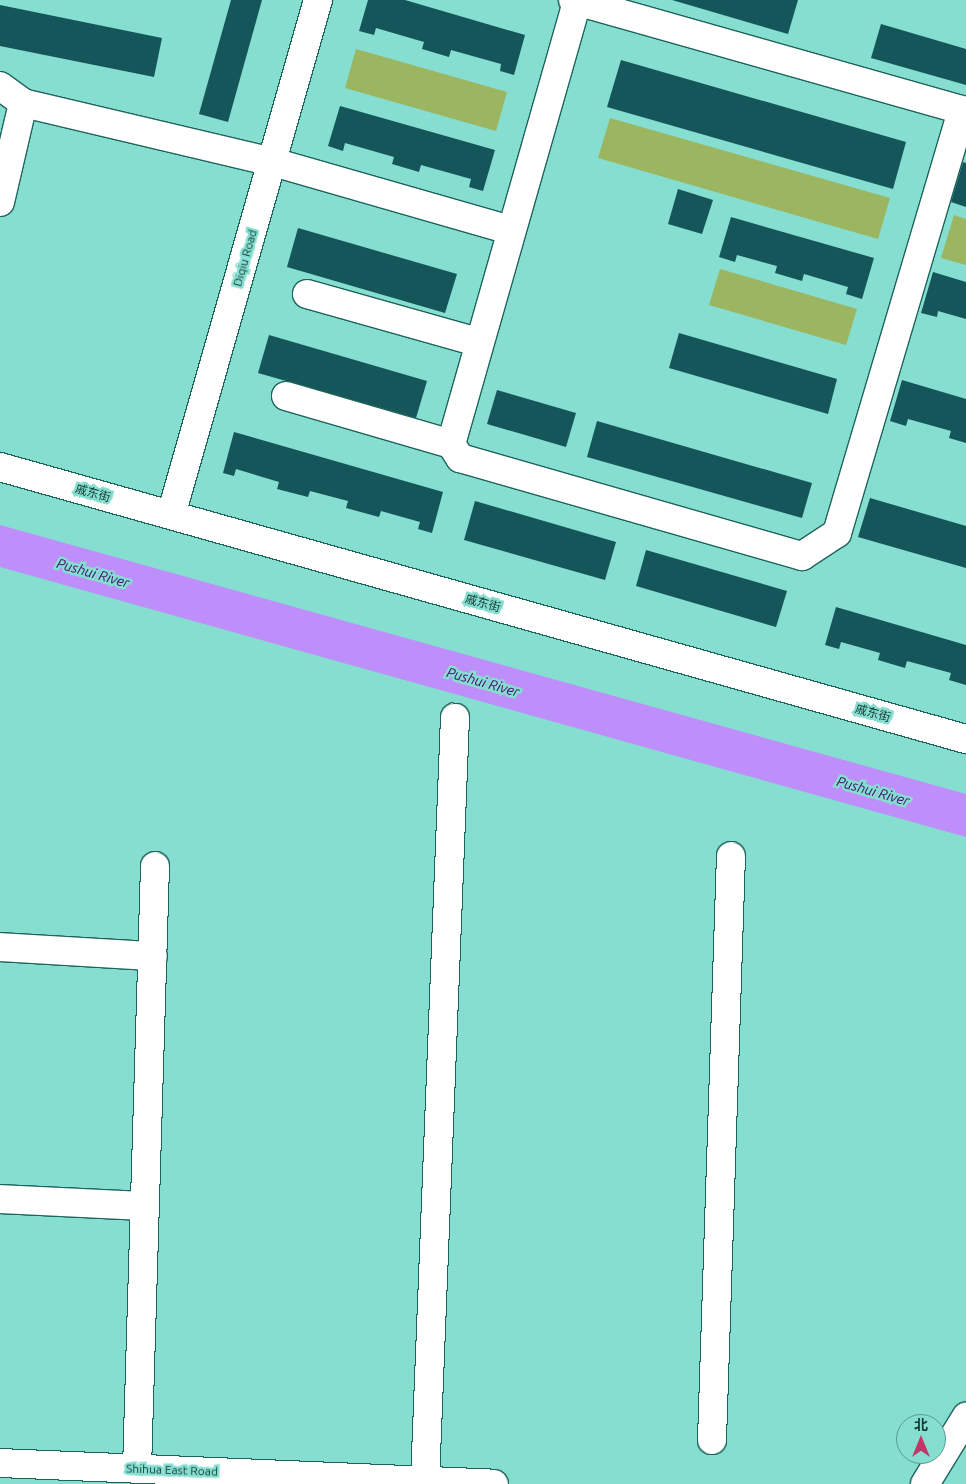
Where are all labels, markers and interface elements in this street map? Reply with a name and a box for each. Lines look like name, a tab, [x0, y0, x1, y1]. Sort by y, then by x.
street label: Diqiu Road	[230, 228, 260, 288]
street label: 戚东街	[74, 481, 112, 505]
water label: Pushui River	[55, 555, 131, 591]
street label: 戚东街	[464, 591, 502, 615]
water label: Pushui River	[445, 664, 521, 700]
street label: 戚东街	[854, 701, 892, 725]
water label: Pushui River	[835, 773, 911, 809]
north arrow	[896, 1414, 946, 1464]
text: 北	[914, 1417, 928, 1433]
street label: Shihua East Road	[126, 1461, 218, 1479]

